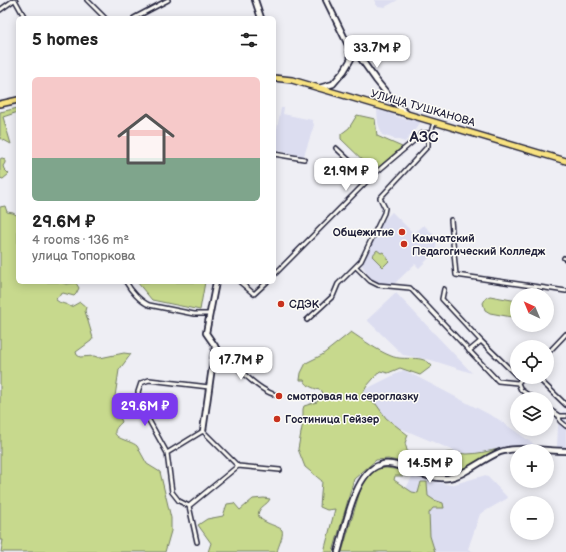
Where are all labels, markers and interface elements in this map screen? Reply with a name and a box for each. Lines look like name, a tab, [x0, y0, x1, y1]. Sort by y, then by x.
icon: filters	[238, 29, 260, 51]
text: 5 homes	[32, 30, 98, 50]
pin: 33.7M ₽	[340, 35, 414, 69]
text: 33.7M ₽	[353, 40, 401, 56]
street label: УЛИЦА ТУШКАНОВА	[369, 87, 477, 129]
icon: home	[110, 103, 182, 175]
district label: АЗС	[408, 128, 439, 147]
pin: 21.9M ₽	[309, 158, 383, 192]
text: 21.9M ₽	[323, 163, 369, 179]
text: 29.6M ₽	[32, 212, 95, 232]
place label: Общежитие	[333, 226, 394, 239]
marker: Общежитие	[397, 227, 407, 237]
text: 4 rooms · 136 m²	[32, 232, 129, 248]
place label: Камчатский Педагогический Колледж	[412, 232, 546, 258]
marker: Камчатский Педагогический Колледж	[399, 239, 409, 249]
text: улица Топоркова	[32, 248, 135, 264]
north arrow	[510, 288, 554, 332]
map controls	[510, 288, 554, 540]
place label: СДЭК	[289, 298, 320, 311]
marker: СДЭК	[276, 299, 286, 309]
button: locate	[510, 340, 554, 384]
pin: 17.7M ₽	[204, 347, 278, 381]
text: 17.7M ₽	[219, 352, 263, 368]
place label: смотровая на сероглазку	[287, 390, 419, 403]
marker: смотровая на сероглазку	[274, 391, 284, 401]
button: layers	[510, 392, 554, 436]
pin: 29.6M ₽	[108, 393, 182, 427]
text: 29.6M ₽	[121, 398, 169, 414]
place label: Гостиница Гейзер	[285, 413, 380, 426]
marker: Гостиница Гейзер	[272, 414, 282, 424]
button: +	[510, 444, 554, 488]
pin: 14.5M ₽	[393, 450, 467, 484]
text: 14.5M ₽	[407, 455, 453, 471]
button: −	[510, 496, 554, 540]

